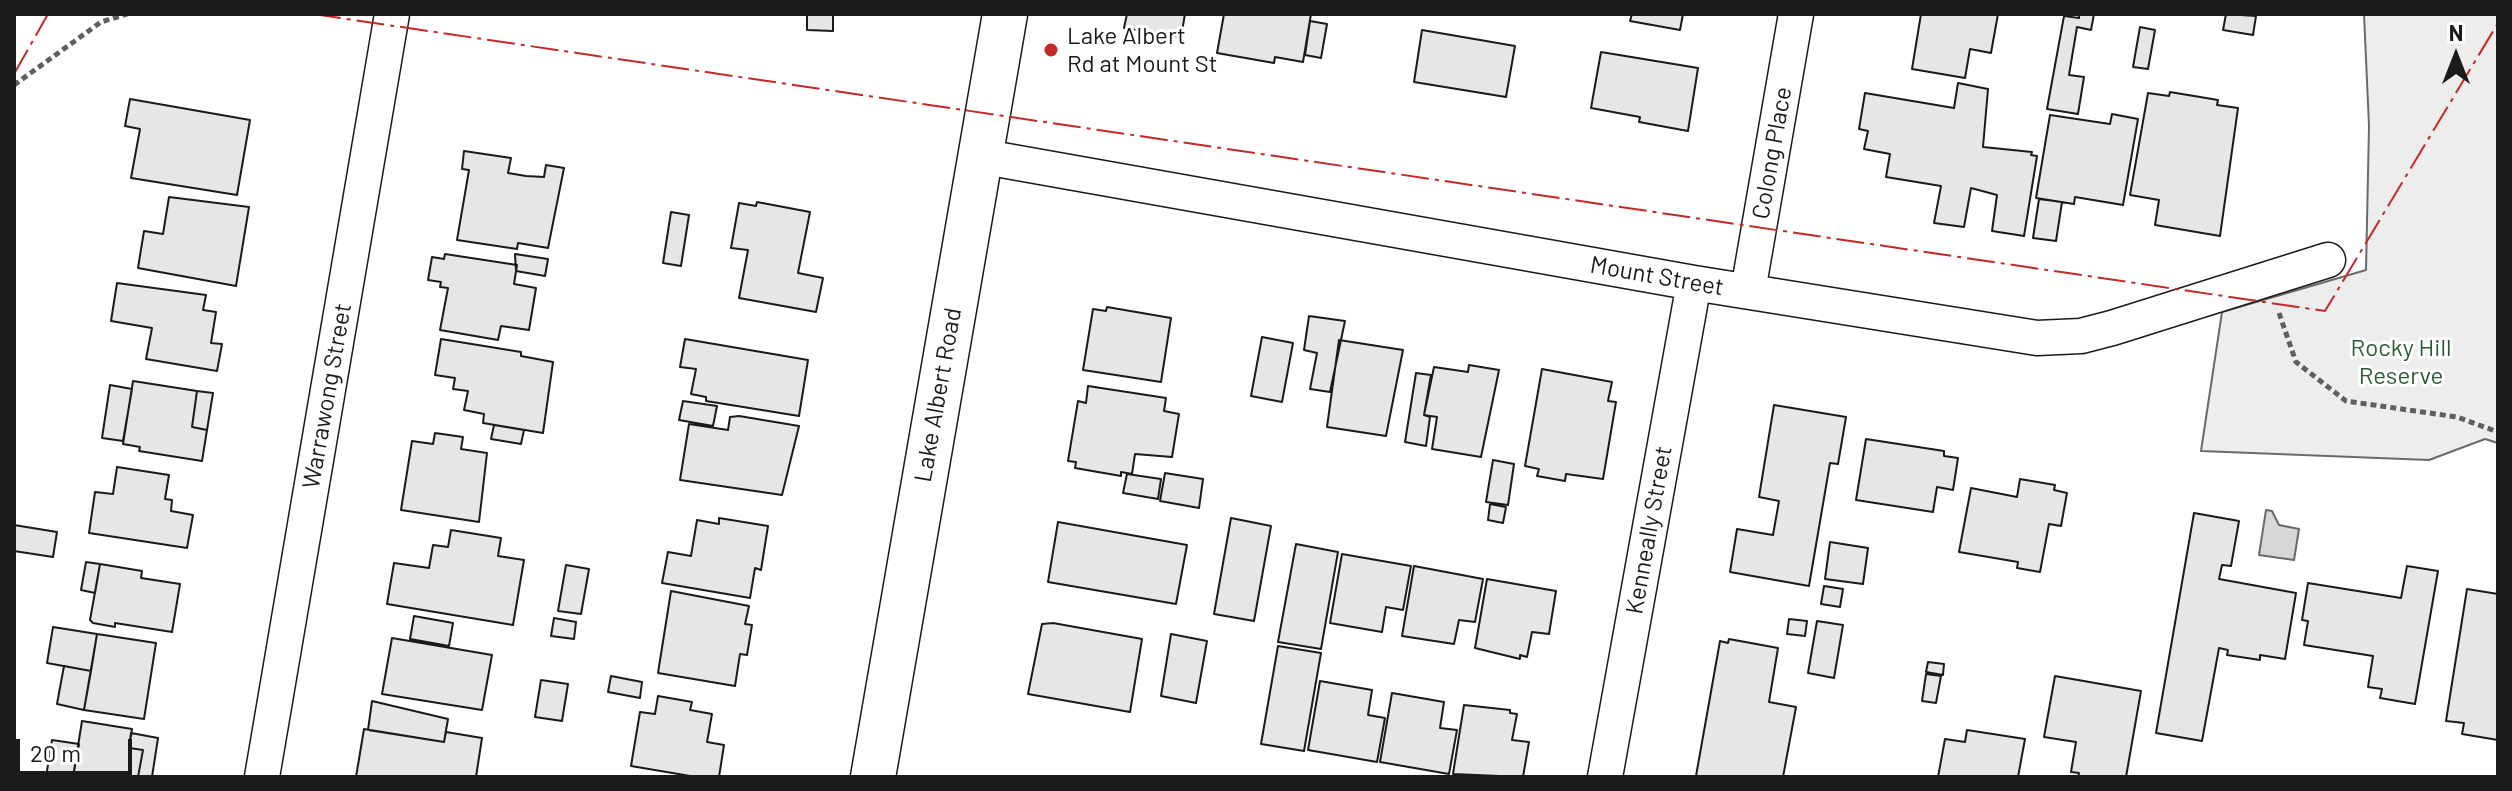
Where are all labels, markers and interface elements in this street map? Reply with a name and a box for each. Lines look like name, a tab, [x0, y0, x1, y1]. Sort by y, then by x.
north arrow	[2416, 16, 2496, 96]
text: N	[2449, 19, 2463, 45]
place label: Lake Albert Rd at Mount St	[1067, 22, 1218, 78]
marker: Lake Albert Rd at Mount St	[1042, 41, 1060, 59]
street label: Colong Place	[1746, 85, 1798, 221]
street label: Mount Street	[1588, 250, 1726, 302]
street label: Warrawong Street	[297, 301, 357, 491]
street label: Lake Albert Road	[908, 306, 968, 484]
park label: Rocky Hill Reserve	[2351, 334, 2451, 390]
street label: Kenneally Street	[1620, 444, 1678, 616]
scale bar	[20, 723, 136, 773]
text: 20 m	[30, 738, 81, 767]

